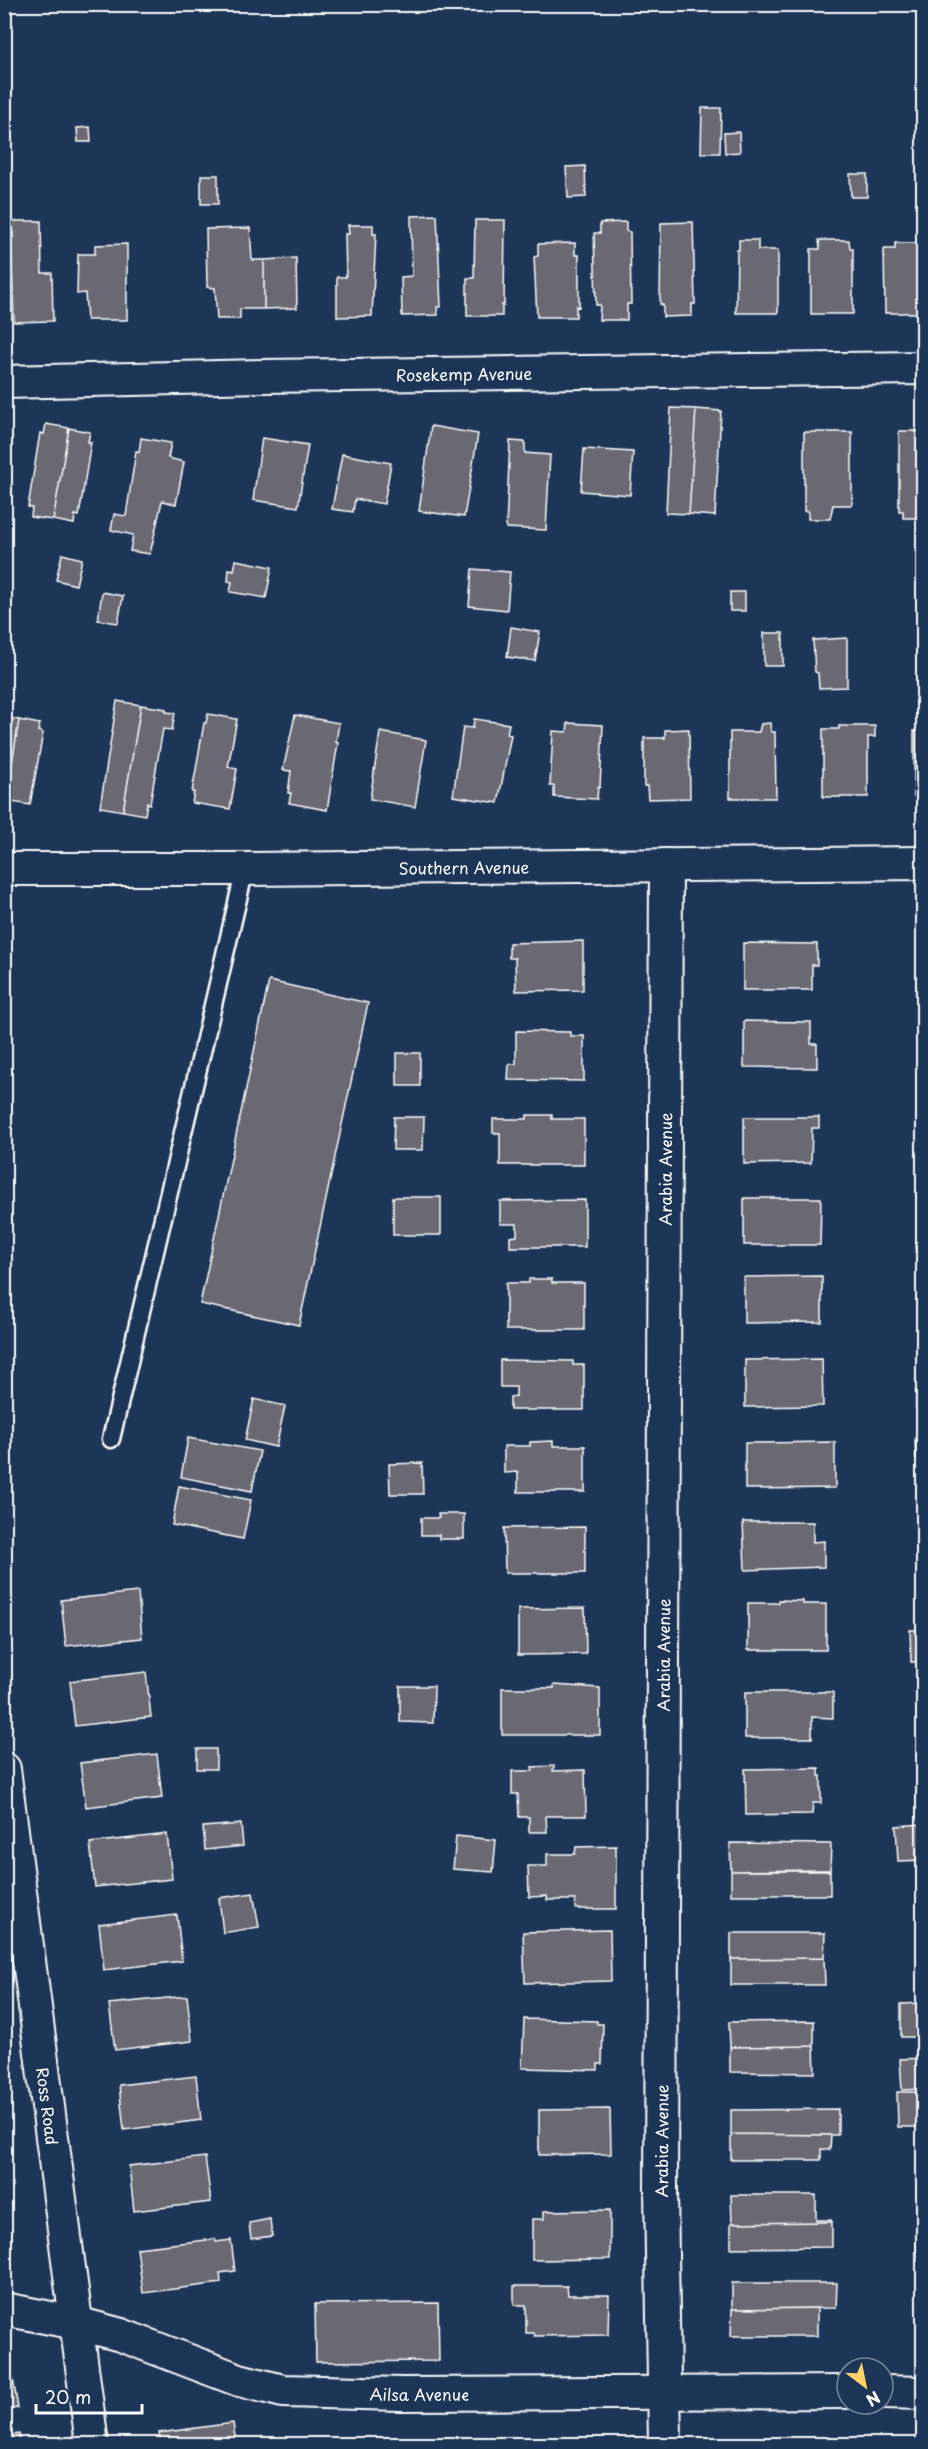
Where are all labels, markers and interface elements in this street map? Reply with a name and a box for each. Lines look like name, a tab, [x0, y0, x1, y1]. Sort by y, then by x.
street label: Rosekemp Avenue	[396, 361, 532, 386]
street label: Southern Avenue	[399, 854, 530, 880]
street label: Arabia Avenue	[653, 1112, 677, 1226]
street label: Arabia Avenue	[651, 1598, 675, 1712]
street label: Ross Road	[31, 2066, 65, 2146]
street label: Arabia Avenue	[649, 2084, 673, 2198]
north arrow	[835, 2356, 895, 2416]
scale bar	[36, 2377, 142, 2415]
street label: Ailsa Avenue	[369, 2381, 469, 2406]
text: 20 m	[45, 2383, 91, 2410]
text: N	[862, 2386, 885, 2413]

